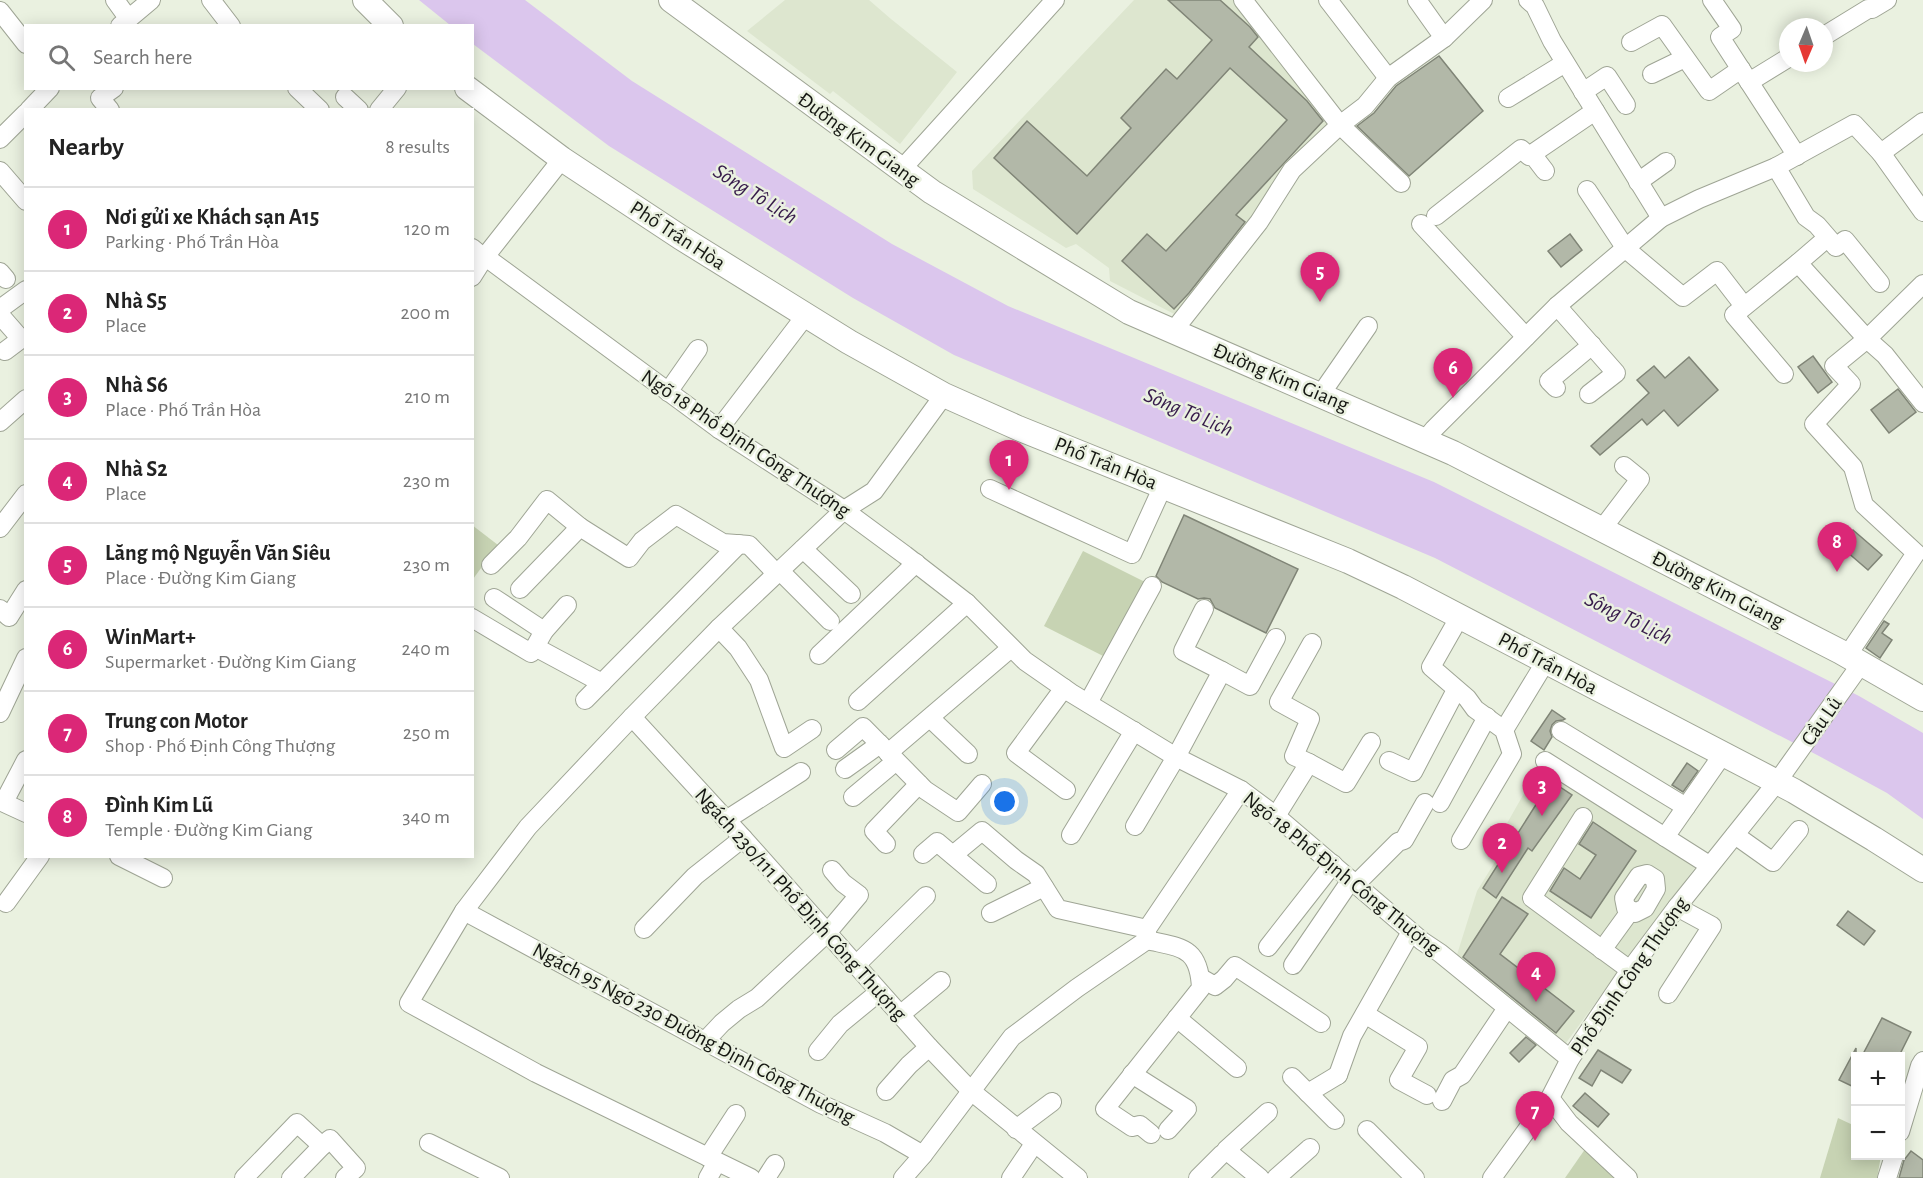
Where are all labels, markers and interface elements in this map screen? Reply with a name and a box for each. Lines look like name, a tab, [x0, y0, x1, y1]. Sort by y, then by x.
north arrow	[1779, 18, 1833, 72]
search box	[24, 24, 474, 90]
icon: search	[45, 41, 78, 74]
text: Search here	[93, 46, 192, 68]
street label: Đường Kim Giang	[794, 88, 924, 191]
text: Nearby	[48, 134, 124, 160]
text: 8 results	[385, 137, 450, 157]
water label: Sông Tô Lịch	[710, 160, 801, 228]
street label: Phố Trần Hòa	[626, 197, 729, 274]
text: Nơi gửi xe Khách sạn A15	[105, 206, 319, 228]
text: 1	[64, 219, 71, 239]
text: 120 m	[404, 219, 450, 239]
text: Parking · Phố Trần Hòa	[105, 232, 279, 252]
pin: 5	[1300, 252, 1340, 302]
text: Nhà S5	[105, 290, 167, 312]
text: 2	[63, 303, 72, 323]
text: 200 m	[400, 303, 450, 323]
text: Place	[105, 316, 146, 336]
street label: Đường Kim Giang	[1210, 339, 1352, 416]
pin: 6	[1434, 348, 1472, 398]
street label: Ngõ 18 Phố Định Công Thượng	[637, 366, 855, 522]
text: Nhà S6	[105, 374, 168, 396]
water label: Sông Tô Lịch	[1141, 383, 1236, 440]
text: 3	[63, 387, 72, 407]
text: 210 m	[404, 387, 450, 407]
text: Place · Phố Trần Hòa	[105, 400, 261, 420]
street label: Phố Trần Hòa	[1051, 433, 1160, 494]
pin: 1	[990, 440, 1028, 490]
text: Nhà S2	[105, 458, 168, 480]
text: 4	[62, 471, 73, 491]
text: 230 m	[403, 471, 450, 491]
text: Place	[105, 484, 146, 504]
pin: 8	[1818, 522, 1856, 572]
text: Lăng mộ Nguyễn Văn Siêu	[105, 542, 331, 564]
street label: Đường Kim Giang	[1648, 547, 1788, 632]
text: 5	[63, 555, 72, 575]
text: 230 m	[403, 555, 450, 575]
text: Place · Đường Kim Giang	[105, 568, 296, 588]
water label: Sông Tô Lịch	[1581, 587, 1676, 648]
text: WinMart+	[105, 626, 196, 648]
street label: Phố Trần Hòa	[1495, 629, 1601, 698]
text: 6	[63, 639, 72, 659]
text: 240 m	[401, 639, 450, 659]
text: Supermarket · Đường Kim Giang	[105, 652, 356, 672]
street label: Cầu Lủ	[1797, 693, 1846, 750]
text: Trung con Motor	[105, 710, 248, 732]
text: 7	[63, 723, 72, 743]
text: 250 m	[403, 723, 450, 743]
text: Shop · Phố Định Công Thượng	[105, 736, 335, 756]
pin: 3	[1522, 766, 1562, 816]
street label: Ngách 230/111 Phố Định Công Thượng	[691, 784, 911, 1025]
your location	[990, 787, 1019, 816]
street label: Ngõ 18 Phố Định Công Thượng	[1239, 788, 1445, 960]
text: Đình Kim Lũ	[105, 794, 213, 816]
text: 8	[63, 807, 72, 827]
text: 340 m	[402, 807, 450, 827]
text: Temple · Đường Kim Giang	[105, 820, 313, 840]
pin: 2	[1482, 824, 1522, 873]
street label: Phố Định Công Thượng	[1567, 892, 1693, 1060]
street label: Ngách 95 Ngõ 230 Đường Định Công Thượng	[529, 939, 859, 1128]
pin: 4	[1516, 952, 1556, 1002]
map controls	[1851, 1052, 1905, 1160]
button: +	[1851, 1052, 1905, 1106]
pin: 7	[1516, 1092, 1555, 1141]
button: −	[1851, 1106, 1905, 1160]

